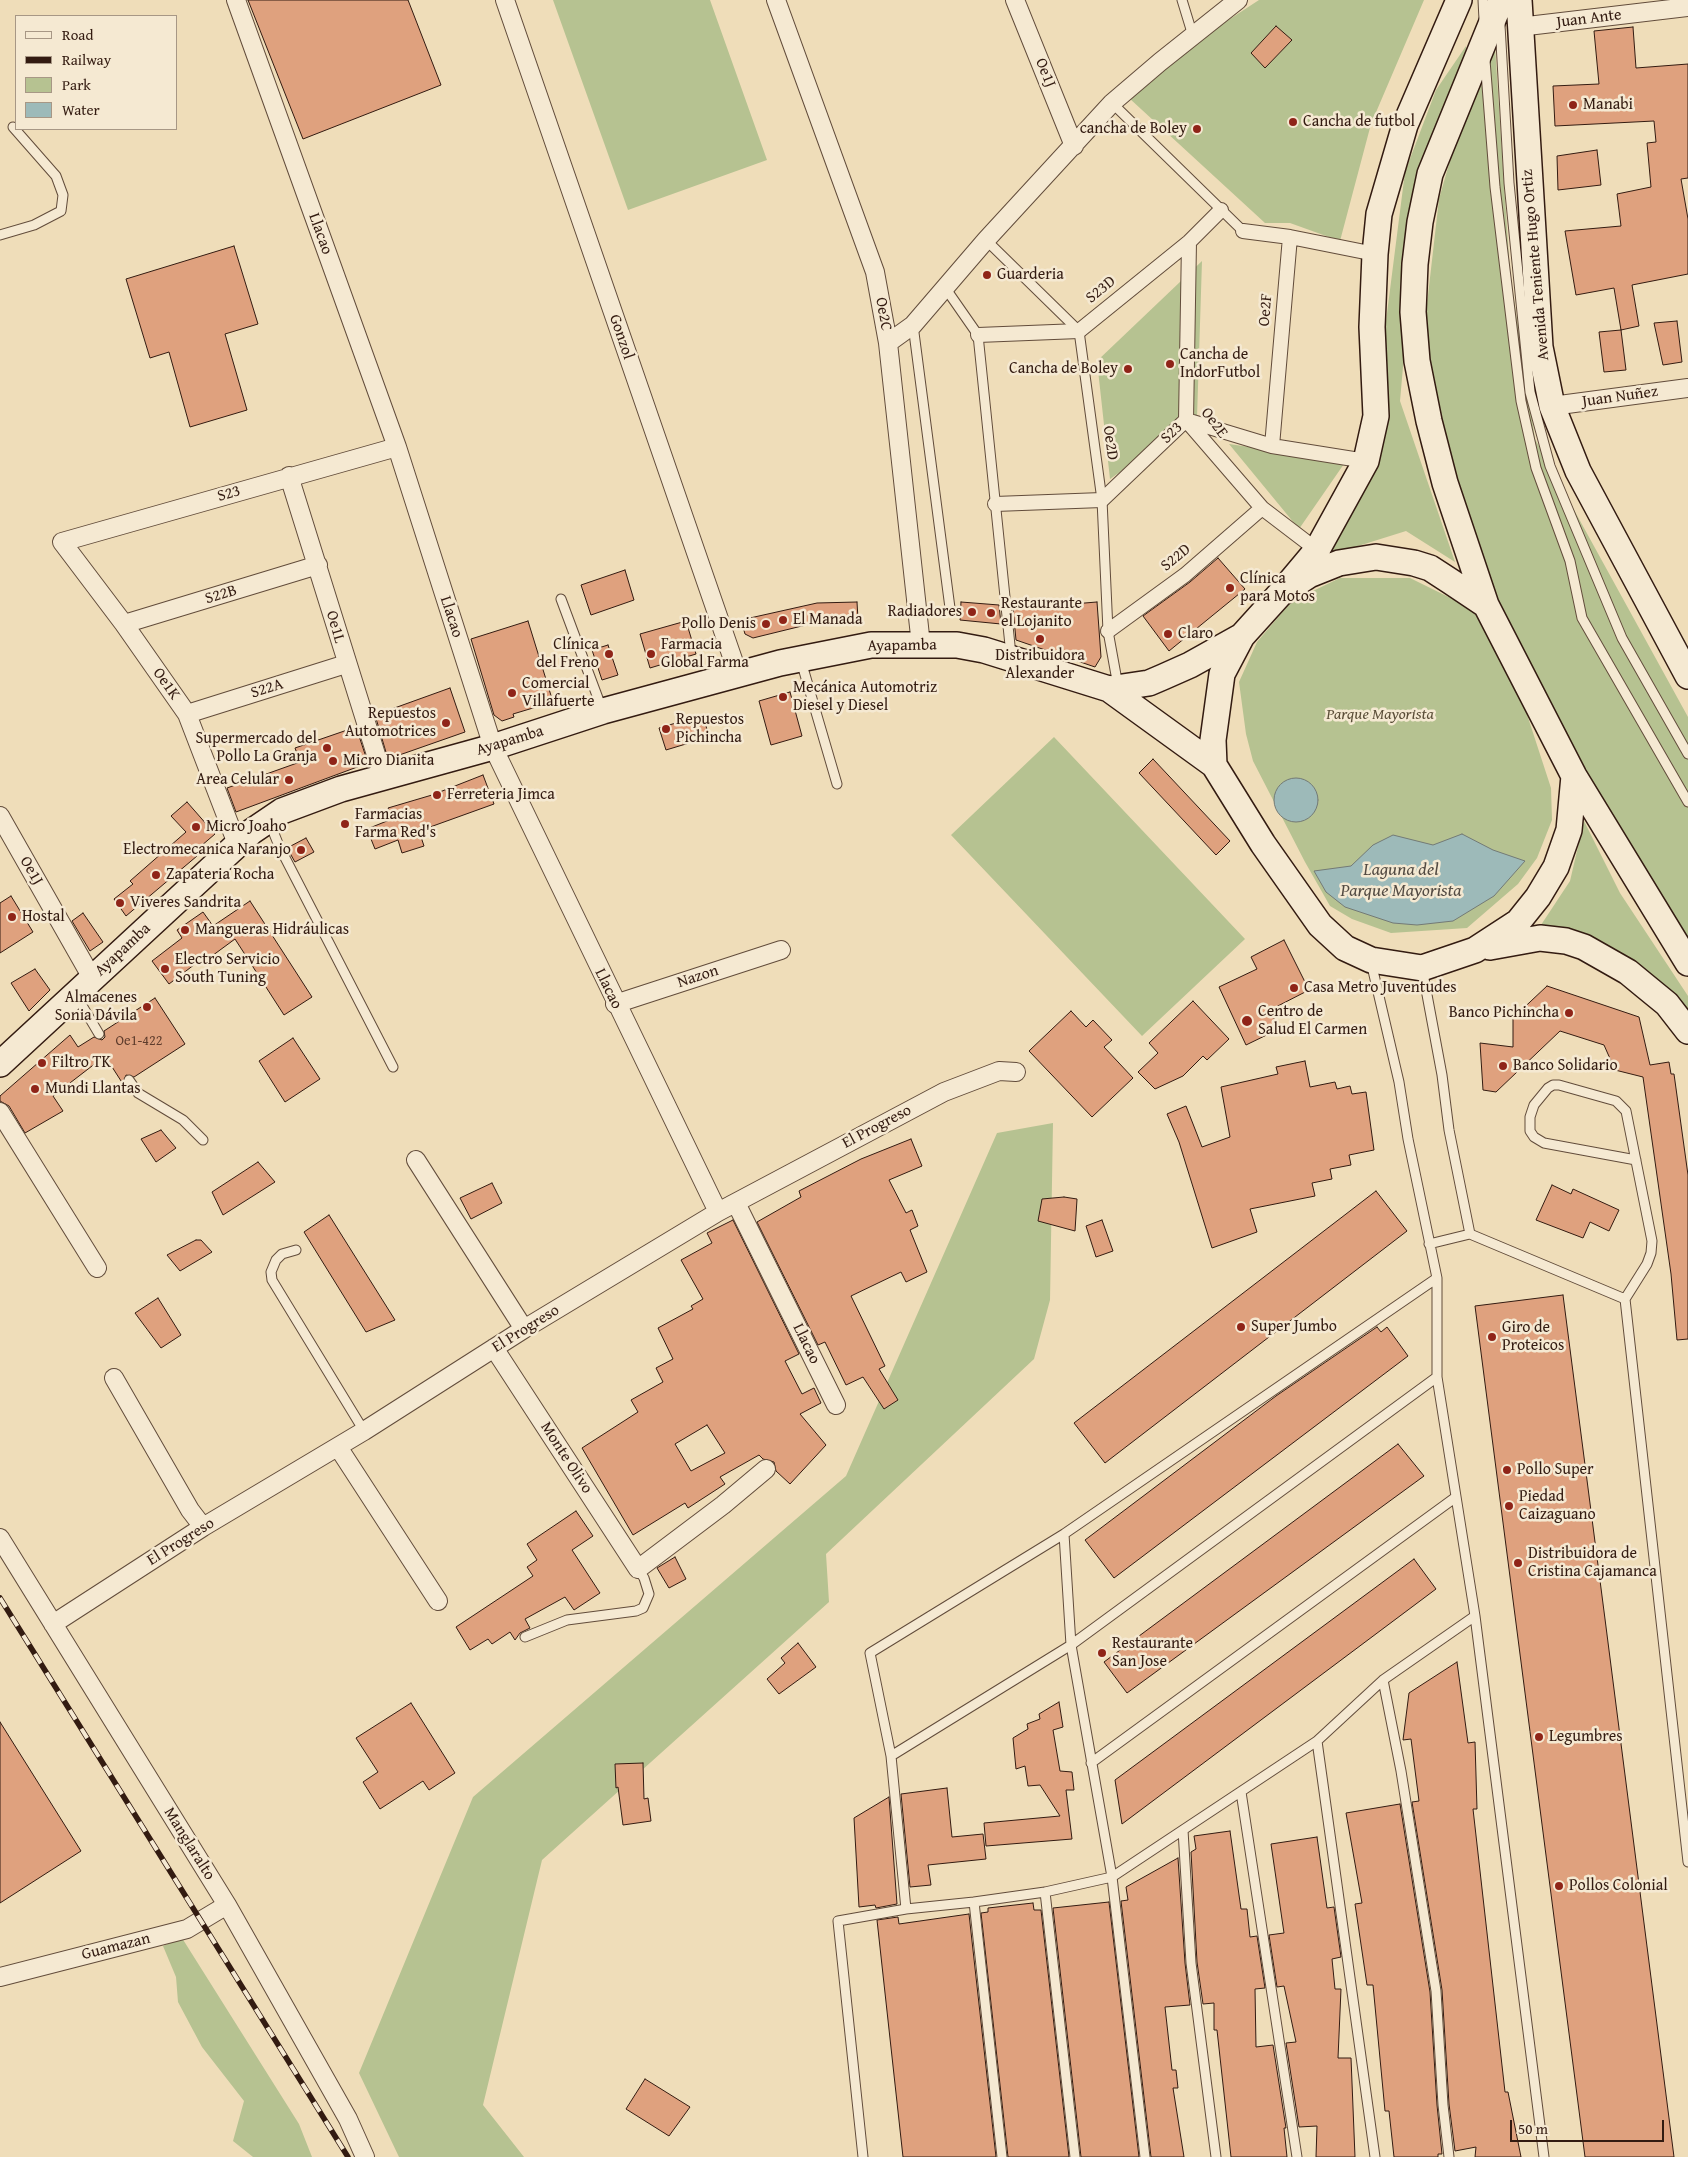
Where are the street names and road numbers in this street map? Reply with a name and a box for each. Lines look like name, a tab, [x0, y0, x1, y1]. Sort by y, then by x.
street label: Juan Ante	[1555, 5, 1623, 33]
street label: Oe1J	[1030, 56, 1060, 90]
street label: Avenida Teniente Hugo Ortiz	[1518, 169, 1554, 361]
street label: Llacao	[304, 211, 336, 257]
street label: S23D	[1082, 272, 1120, 308]
street label: Oe2F	[1255, 293, 1277, 327]
street label: Oe2C	[871, 296, 895, 332]
street label: Gonzol	[604, 312, 638, 362]
street label: Juan Nuñez	[1581, 382, 1659, 412]
street label: Oe2E	[1196, 404, 1232, 442]
street label: S23	[1157, 418, 1187, 448]
street label: Oe2D	[1098, 425, 1122, 461]
street label: S23	[215, 482, 243, 506]
street label: S22D	[1157, 540, 1195, 576]
street label: S22B	[203, 581, 239, 609]
street label: Llacao	[435, 594, 467, 640]
street label: Oe1L	[321, 609, 349, 645]
street label: Ayapamba	[867, 636, 937, 656]
street label: Oe1K	[148, 664, 184, 704]
street label: S22A	[248, 675, 286, 703]
street label: Ayapamba	[474, 722, 546, 760]
street label: Oe1J	[15, 853, 47, 889]
street label: Ayapamba	[91, 919, 155, 981]
street label: Nazon	[675, 961, 721, 993]
street label: Llacao	[590, 966, 626, 1012]
street label: El Progreso	[839, 1101, 915, 1153]
street label: El Progreso	[489, 1301, 563, 1357]
street label: Llacao	[788, 1321, 824, 1367]
street label: Monte Olivo	[536, 1419, 596, 1497]
street label: El Progreso	[144, 1514, 218, 1570]
street label: Manglaralto	[159, 1804, 219, 1884]
street label: Guamazan	[80, 1929, 152, 1965]

